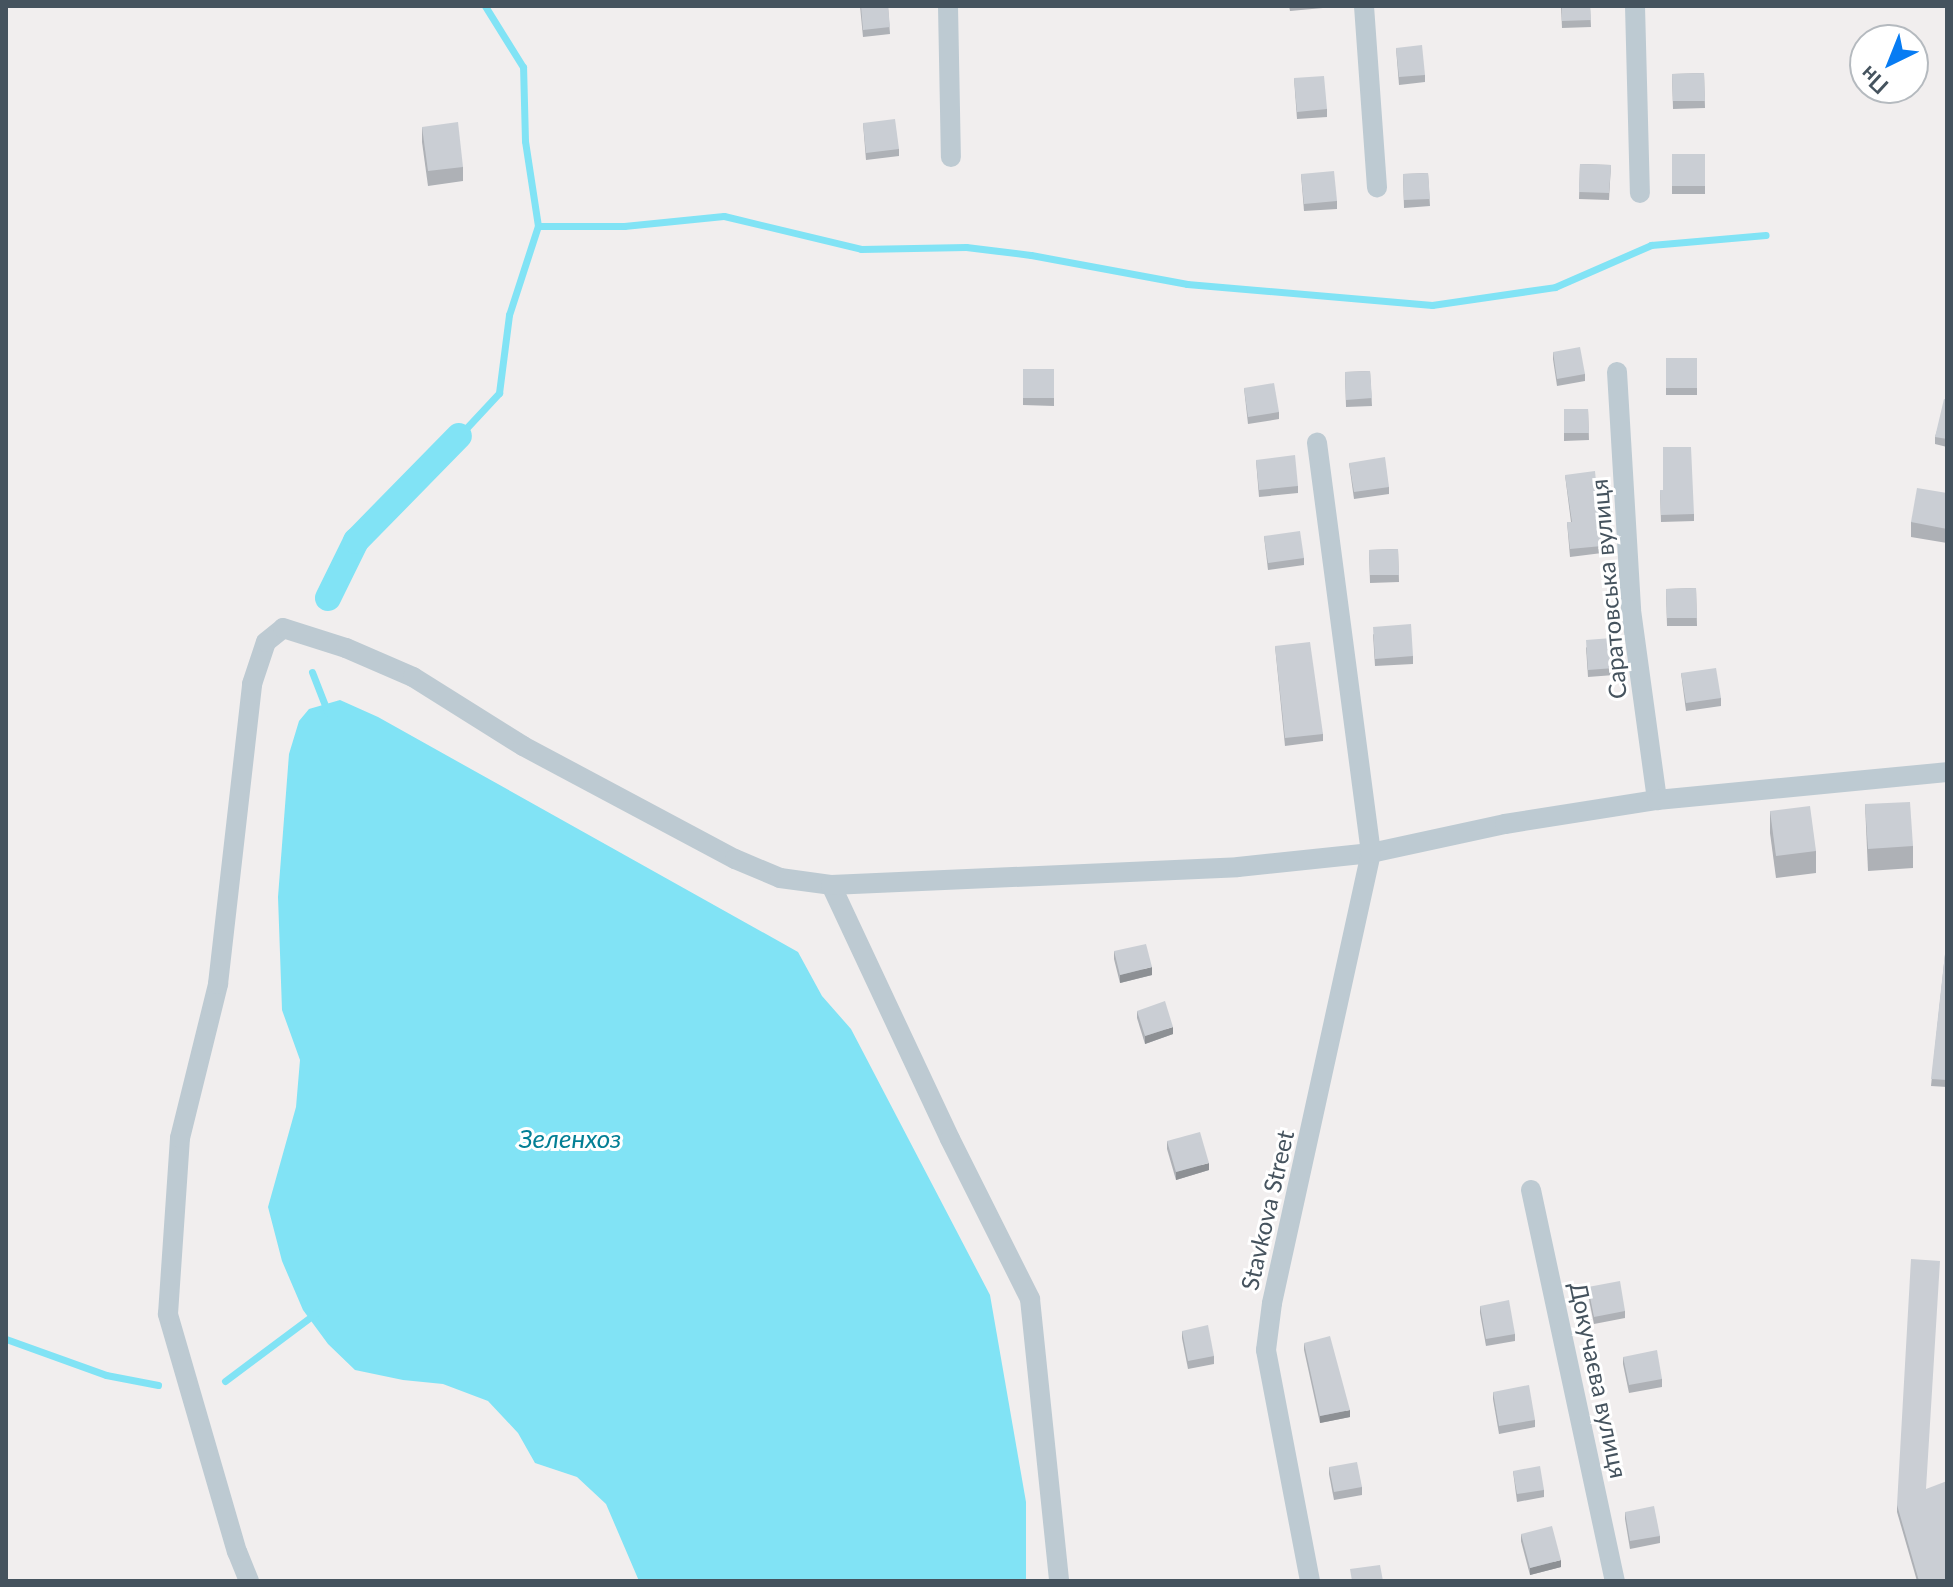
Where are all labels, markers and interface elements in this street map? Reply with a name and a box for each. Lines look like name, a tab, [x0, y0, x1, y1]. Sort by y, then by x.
north arrow	[1849, 24, 1929, 104]
text: Пн	[1854, 61, 1893, 100]
street label: Саратовська вулиця	[1584, 478, 1632, 700]
water label: Зеленхоз	[519, 1123, 621, 1155]
street label: Stavkova Street	[1235, 1127, 1299, 1293]
street label: Докучаєва вулиця	[1564, 1279, 1634, 1481]

